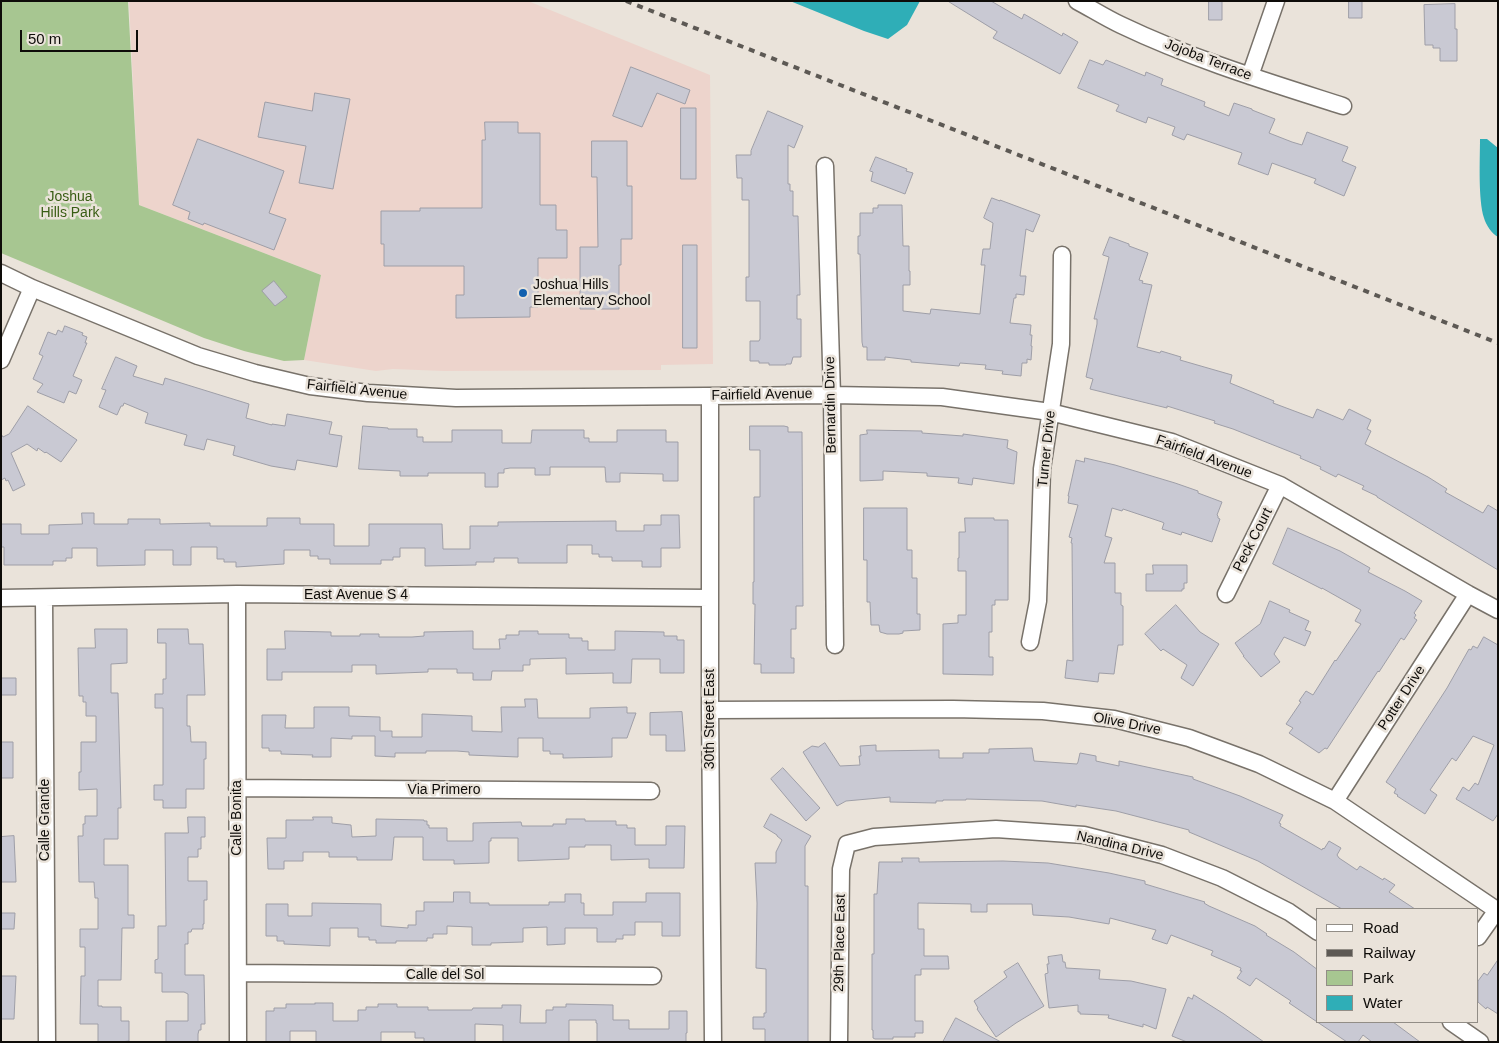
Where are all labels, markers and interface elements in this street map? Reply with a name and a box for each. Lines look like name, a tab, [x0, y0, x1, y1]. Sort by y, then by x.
scale bar	[22, 20, 140, 52]
text: 50 m	[28, 30, 61, 47]
street label: Jojoba Terrace	[1162, 36, 1254, 84]
park label: Joshua Hills Park	[40, 189, 100, 222]
place label: Joshua Hills Elementary School	[533, 277, 651, 310]
marker: Joshua Hills Elementary School	[517, 287, 529, 299]
street label: Bernardin Drive	[822, 356, 840, 454]
street label: Fairfield Avenue	[306, 376, 408, 404]
street label: Fairfield Avenue	[711, 386, 813, 404]
street label: Turner Drive	[1035, 410, 1059, 488]
street label: Fairfield Avenue	[1154, 432, 1254, 482]
street label: Peck Court	[1230, 505, 1276, 575]
street label: East Avenue S 4	[304, 587, 408, 603]
street label: Potter Drive	[1375, 662, 1429, 734]
street label: 30th Street East	[702, 669, 718, 769]
street label: Olive Drive	[1092, 709, 1162, 739]
street label: Calle Grande	[37, 779, 53, 861]
street label: Calle Bonita	[229, 780, 245, 856]
street label: Via Primero	[408, 782, 480, 798]
street label: Nandina Drive	[1075, 828, 1165, 864]
street label: 29th Place East	[831, 894, 849, 992]
legend	[1316, 908, 1479, 1023]
text: Road	[1363, 919, 1399, 936]
text: Railway	[1363, 944, 1416, 961]
street label: Calle del Sol	[406, 967, 484, 983]
text: Park	[1363, 969, 1394, 986]
text: Water	[1363, 994, 1402, 1011]

